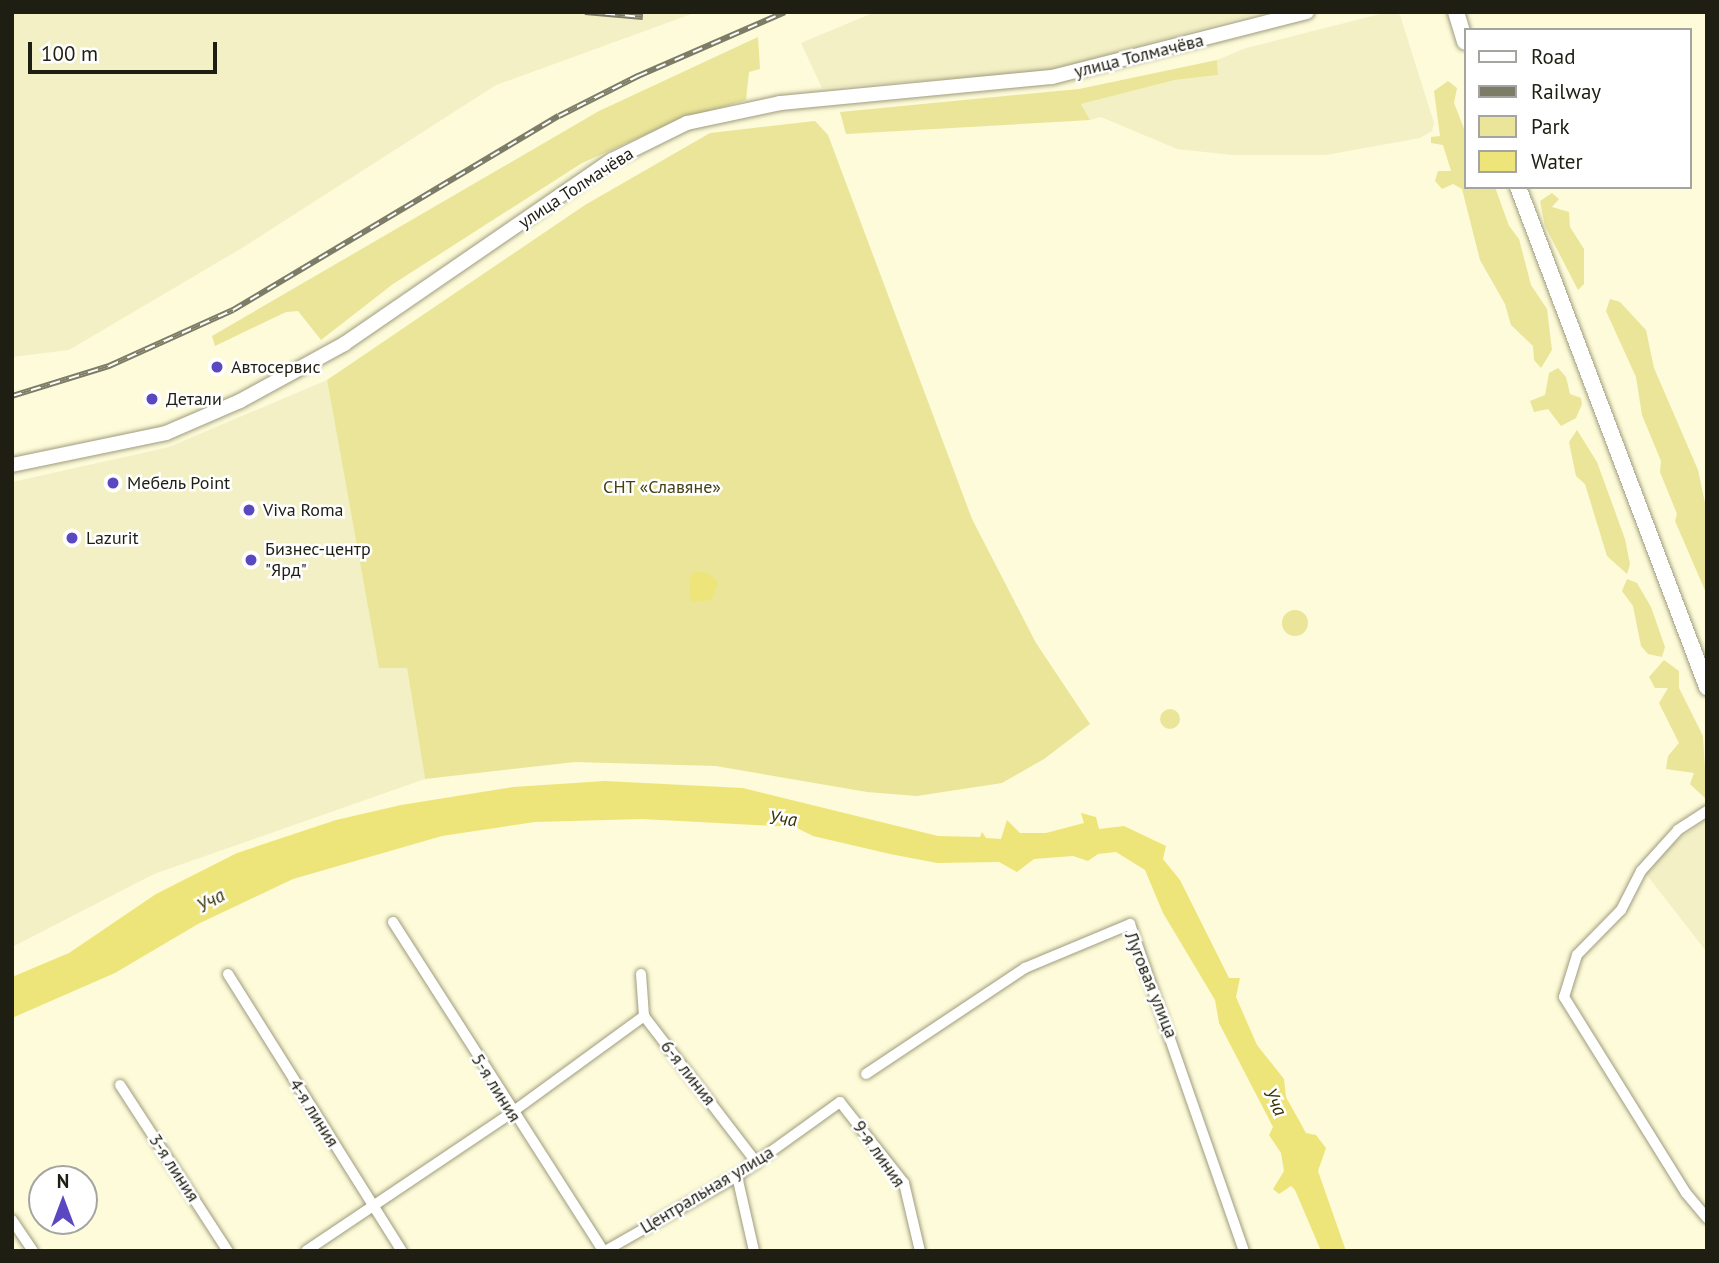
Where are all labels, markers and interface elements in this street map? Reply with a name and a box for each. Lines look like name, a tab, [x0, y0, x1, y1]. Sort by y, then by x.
scale bar	[32, 28, 220, 72]
legend	[1464, 28, 1691, 189]
street label: улица Толмачёва	[1072, 29, 1206, 83]
text: 100 m	[41, 40, 98, 67]
text: Road	[1531, 43, 1575, 70]
text: Railway	[1531, 78, 1601, 105]
text: Park	[1531, 113, 1570, 140]
street label: улица Толмачёва	[514, 143, 638, 233]
text: Water	[1531, 148, 1583, 175]
place label: Автосервис	[231, 356, 321, 378]
marker: Автосервис	[209, 359, 225, 375]
place label: Детали	[166, 388, 222, 410]
marker: Детали	[144, 391, 160, 407]
place label: Мебель Point	[127, 472, 231, 494]
marker: Мебель Point	[105, 475, 121, 491]
park label: СНТ «Славяне»	[603, 476, 721, 498]
place label: Viva Roma	[263, 499, 343, 521]
marker: Viva Roma	[241, 502, 257, 518]
place label: Lazurit	[86, 527, 139, 549]
marker: Lazurit	[64, 530, 80, 546]
place label: Бизнес-центр "Ярд"	[265, 539, 371, 582]
marker: Бизнес-центр "Ярд"	[243, 552, 259, 568]
water label: Уча	[768, 806, 798, 832]
water label: Уча	[193, 884, 229, 918]
street label: Луговая улица	[1120, 929, 1182, 1041]
street label: 6-я линия	[656, 1036, 720, 1110]
street label: 5-я линия	[467, 1050, 525, 1126]
street label: 4-я линия	[285, 1075, 343, 1151]
water label: Уча	[1259, 1084, 1291, 1120]
street label: 9-я линия	[848, 1116, 910, 1192]
street label: 3-я линия	[144, 1130, 204, 1206]
street label: Центральная улица	[636, 1142, 778, 1238]
north arrow	[28, 1165, 98, 1235]
text: N	[57, 1169, 69, 1193]

